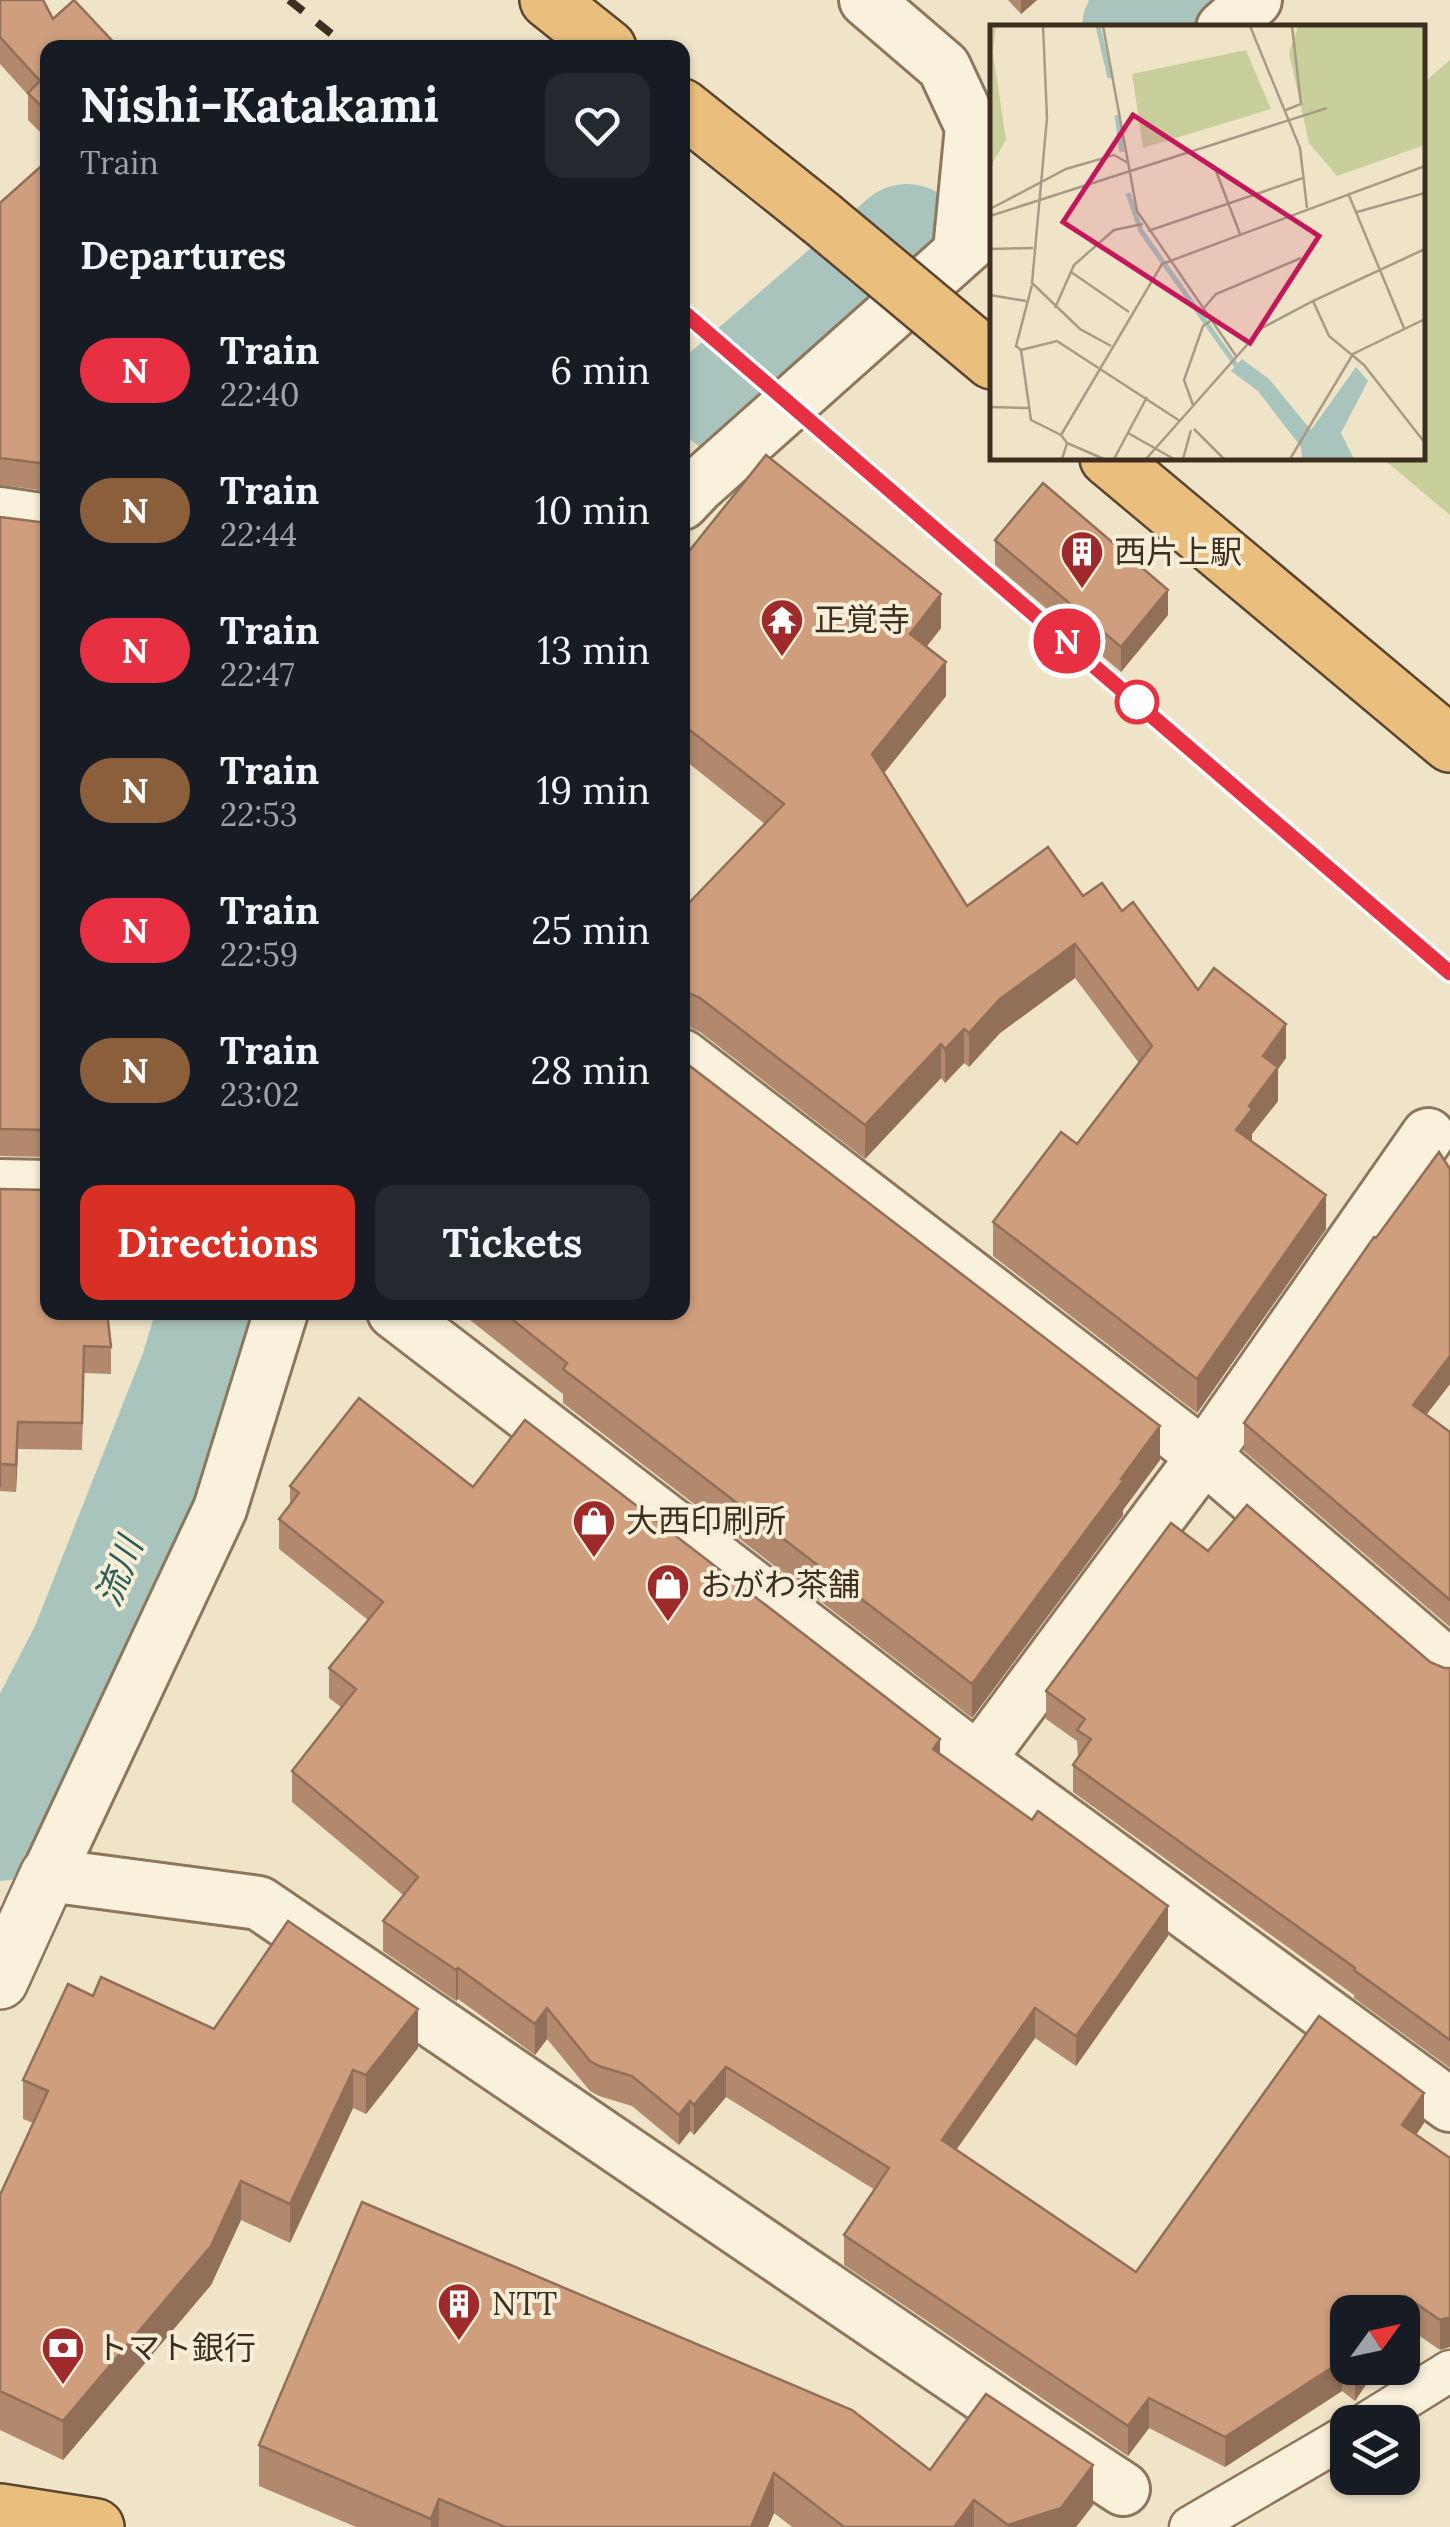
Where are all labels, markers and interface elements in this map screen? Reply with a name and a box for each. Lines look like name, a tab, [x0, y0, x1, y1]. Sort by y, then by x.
inset map	[990, 25, 1425, 460]
button: heart	[545, 73, 650, 178]
text: Nishi-Katakami	[80, 74, 439, 135]
text: Train	[80, 142, 159, 183]
text: Departures	[80, 231, 286, 279]
text: Train	[220, 326, 319, 374]
text: 6 min	[550, 346, 650, 394]
text: N	[121, 348, 149, 393]
text: 22:40	[220, 374, 300, 415]
text: Train	[220, 466, 319, 514]
text: 10 min	[535, 486, 650, 534]
text: N	[121, 488, 149, 533]
text: 22:44	[220, 514, 297, 555]
building icon: 西片上駅	[1059, 529, 1105, 590]
place label: 西片上駅	[1114, 531, 1242, 572]
temple icon: 正覚寺	[759, 597, 805, 658]
place label: 正覚寺	[814, 599, 910, 640]
text: Train	[220, 606, 319, 654]
line badge: N	[1034, 608, 1100, 674]
text: N	[1053, 619, 1081, 664]
text: 13 min	[537, 626, 650, 674]
text: N	[121, 628, 149, 673]
text: 22:47	[220, 654, 294, 695]
unlabelled marker	[1116, 681, 1158, 723]
text: Train	[220, 746, 319, 794]
text: 19 min	[536, 766, 650, 814]
text: N	[121, 768, 149, 813]
text: 22:53	[220, 794, 298, 835]
text: Train	[220, 886, 319, 934]
text: 25 min	[531, 906, 650, 954]
text: N	[121, 908, 149, 953]
text: 22:59	[220, 934, 298, 975]
text: Train	[220, 1026, 319, 1074]
text: 28 min	[531, 1046, 650, 1094]
text: N	[121, 1048, 149, 1093]
text: 23:02	[220, 1074, 299, 1115]
button: Directions	[80, 1185, 355, 1300]
button: Tickets	[375, 1185, 650, 1300]
shop icon: 大西印刷所	[571, 1498, 617, 1559]
place label: 大西印刷所	[626, 1500, 786, 1541]
water label: 流川	[85, 1527, 154, 1613]
shop icon: おがわ茶舗	[645, 1562, 691, 1623]
place label: おがわ茶舗	[700, 1564, 860, 1605]
building icon: NTT	[436, 2281, 482, 2342]
place label: NTT	[492, 2283, 557, 2324]
north arrow	[1330, 2295, 1420, 2385]
map controls	[1330, 2295, 1420, 2495]
bank icon: トマト銀行	[40, 2325, 86, 2386]
place label: トマト銀行	[96, 2327, 256, 2368]
button: layers	[1330, 2405, 1420, 2495]

